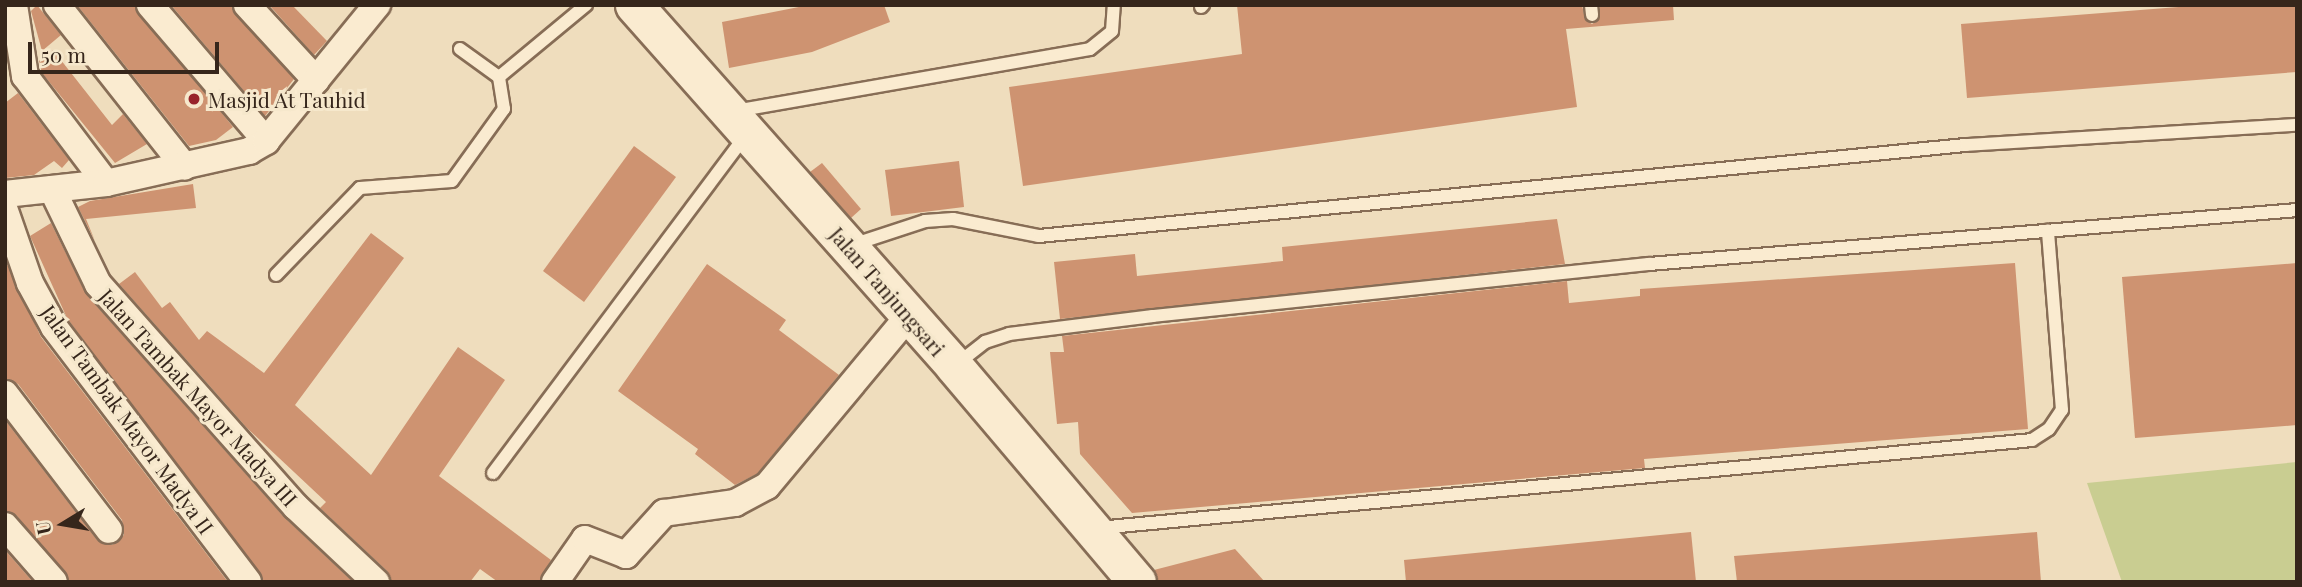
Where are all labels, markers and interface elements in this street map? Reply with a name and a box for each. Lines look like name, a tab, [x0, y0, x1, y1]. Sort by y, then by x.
scale bar	[32, 28, 222, 72]
text: 50 m	[41, 40, 86, 68]
place label: Masjid At Tauhid	[208, 86, 367, 112]
marker: Masjid At Tauhid	[186, 91, 202, 107]
street label: Jalan Tanjungsari	[825, 221, 951, 361]
street label: Jalan Tambak Mayor Madya III	[94, 283, 304, 511]
street label: Jalan Tambak Mayor Madya II	[36, 299, 220, 539]
north arrow	[28, 489, 98, 559]
text: U	[28, 519, 56, 537]

